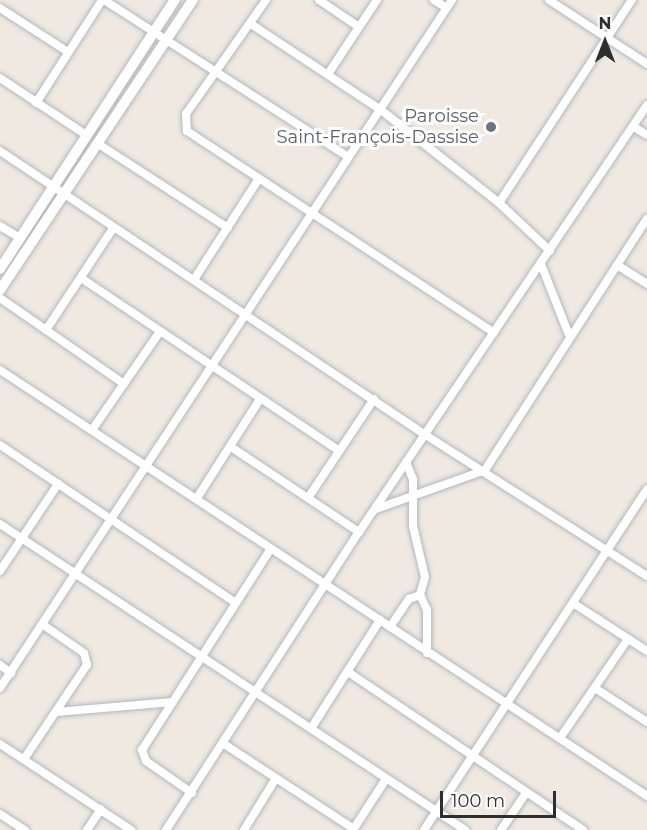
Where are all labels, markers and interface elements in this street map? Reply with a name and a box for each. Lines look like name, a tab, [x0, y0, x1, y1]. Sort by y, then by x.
north arrow	[575, 12, 635, 72]
text: N	[599, 14, 611, 33]
place label: Paroisse Saint-François-Dassise	[276, 106, 479, 148]
marker: Paroisse Saint-François-Dassise	[484, 120, 498, 134]
scale bar	[443, 779, 558, 817]
text: 100 m	[451, 790, 505, 812]

